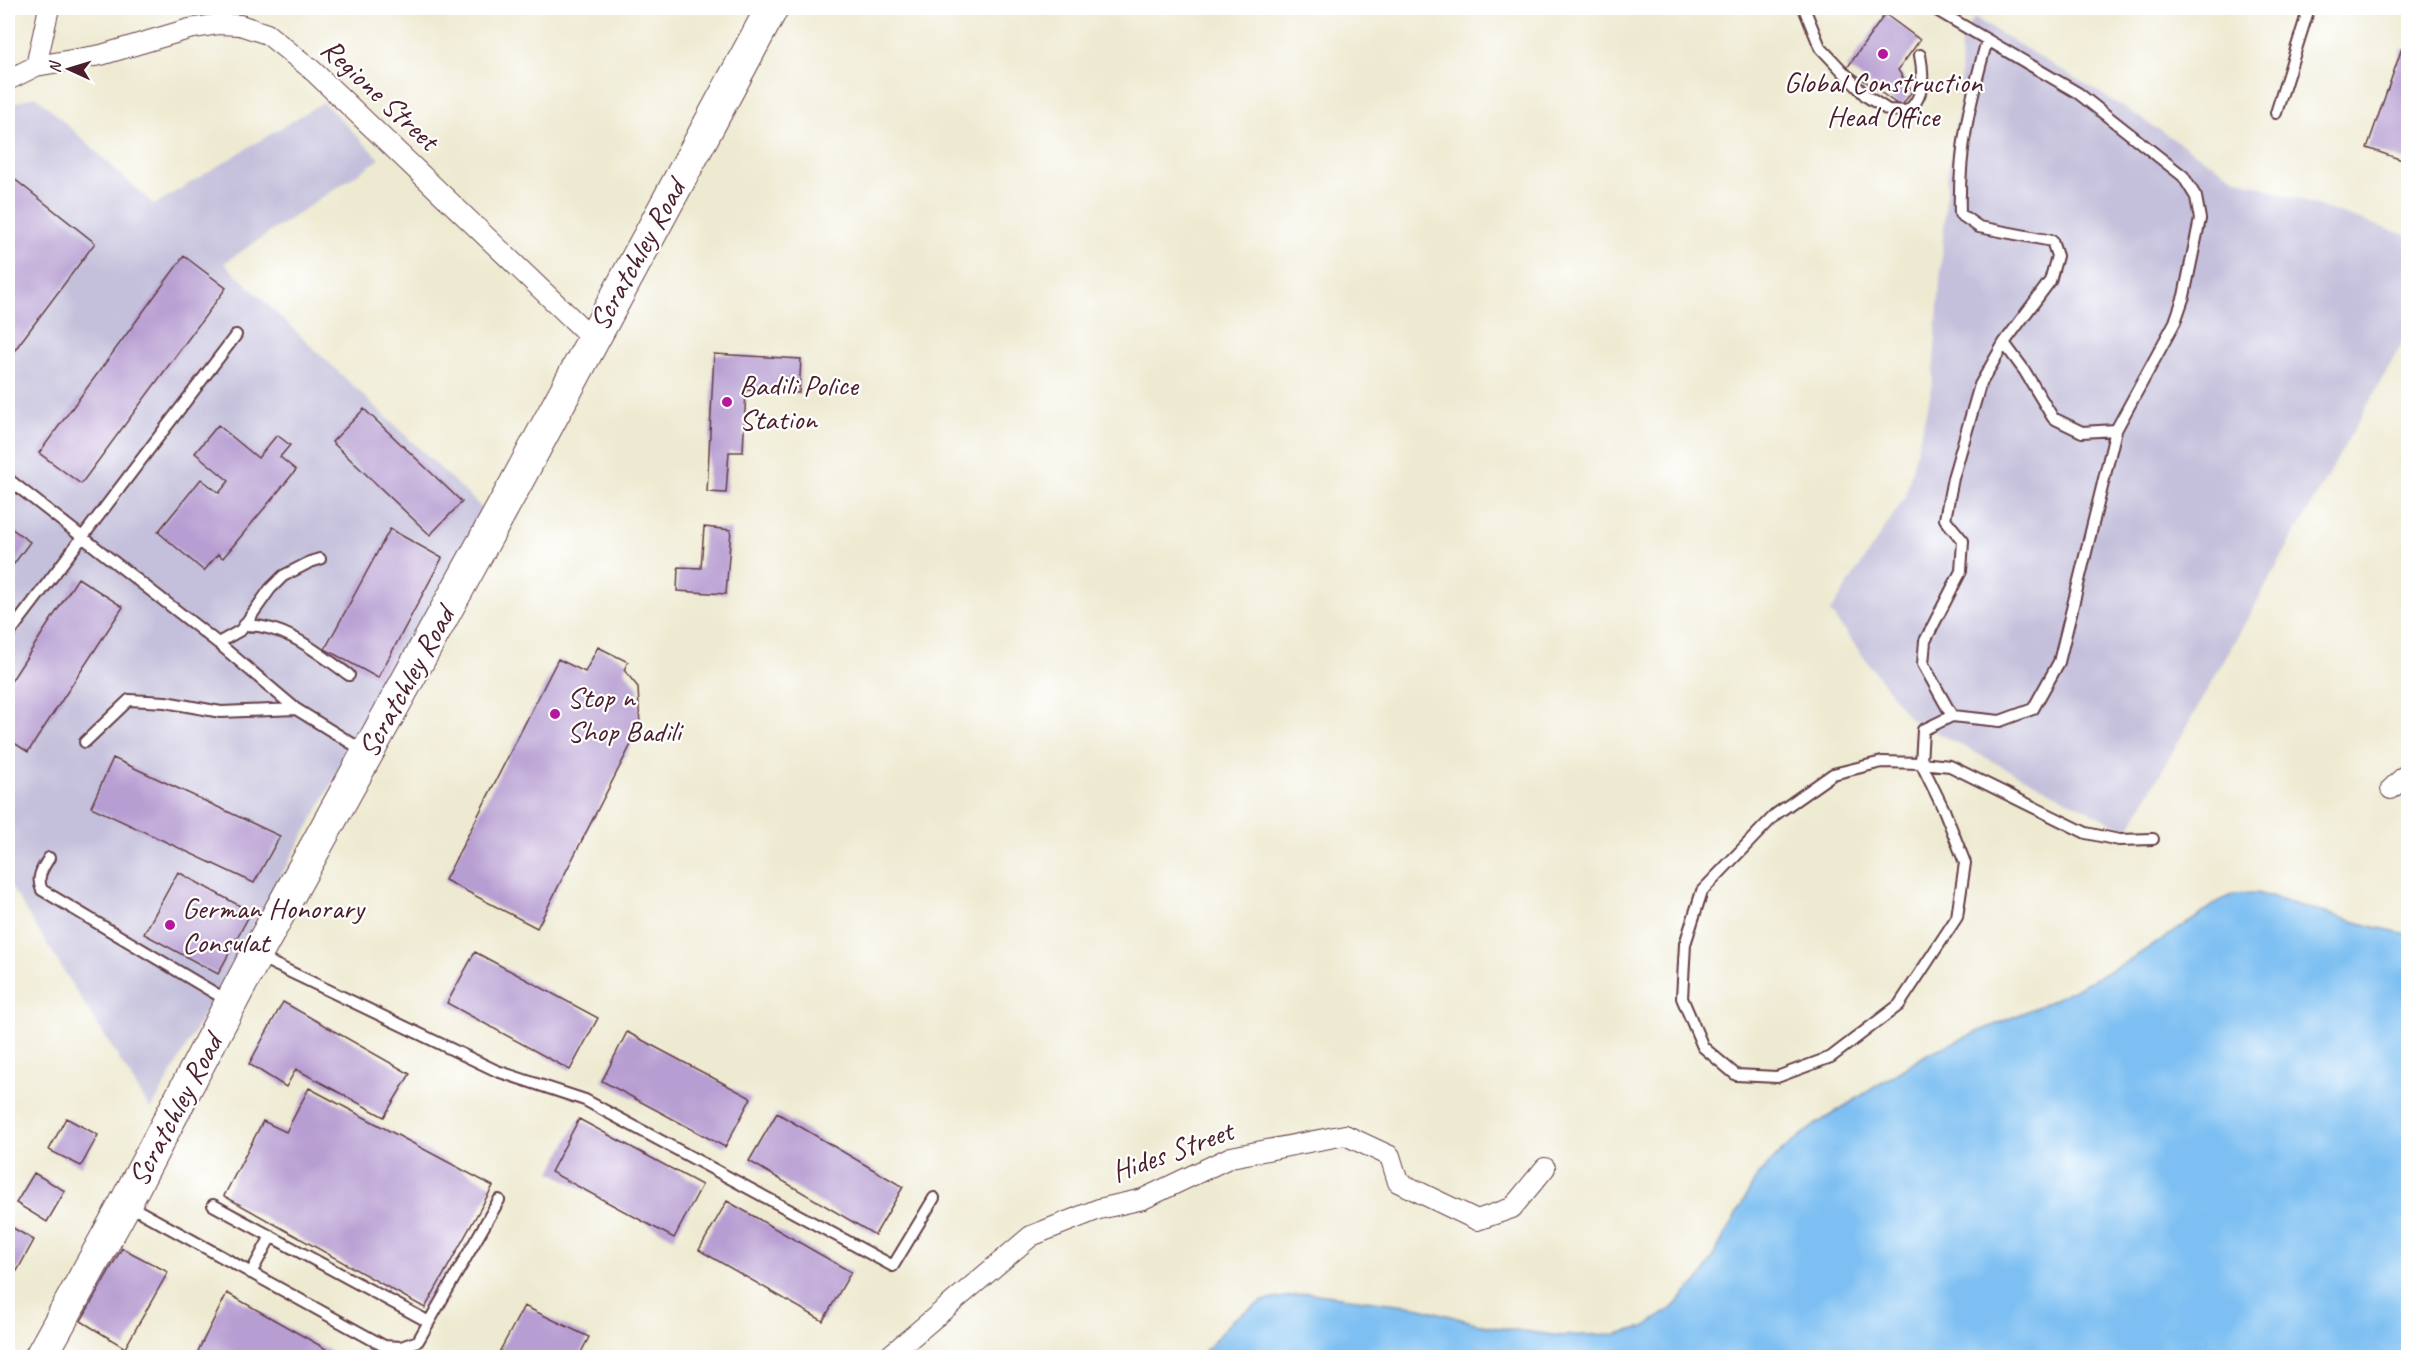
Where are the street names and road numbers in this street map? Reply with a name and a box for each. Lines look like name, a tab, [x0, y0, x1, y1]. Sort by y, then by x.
street label: Regione Street	[313, 30, 449, 160]
street label: Scratchley Road	[580, 169, 696, 337]
street label: Scratchley Road	[349, 596, 465, 764]
street label: Scratchley Road	[119, 1024, 233, 1192]
street label: Hides Street	[1106, 1110, 1241, 1191]

